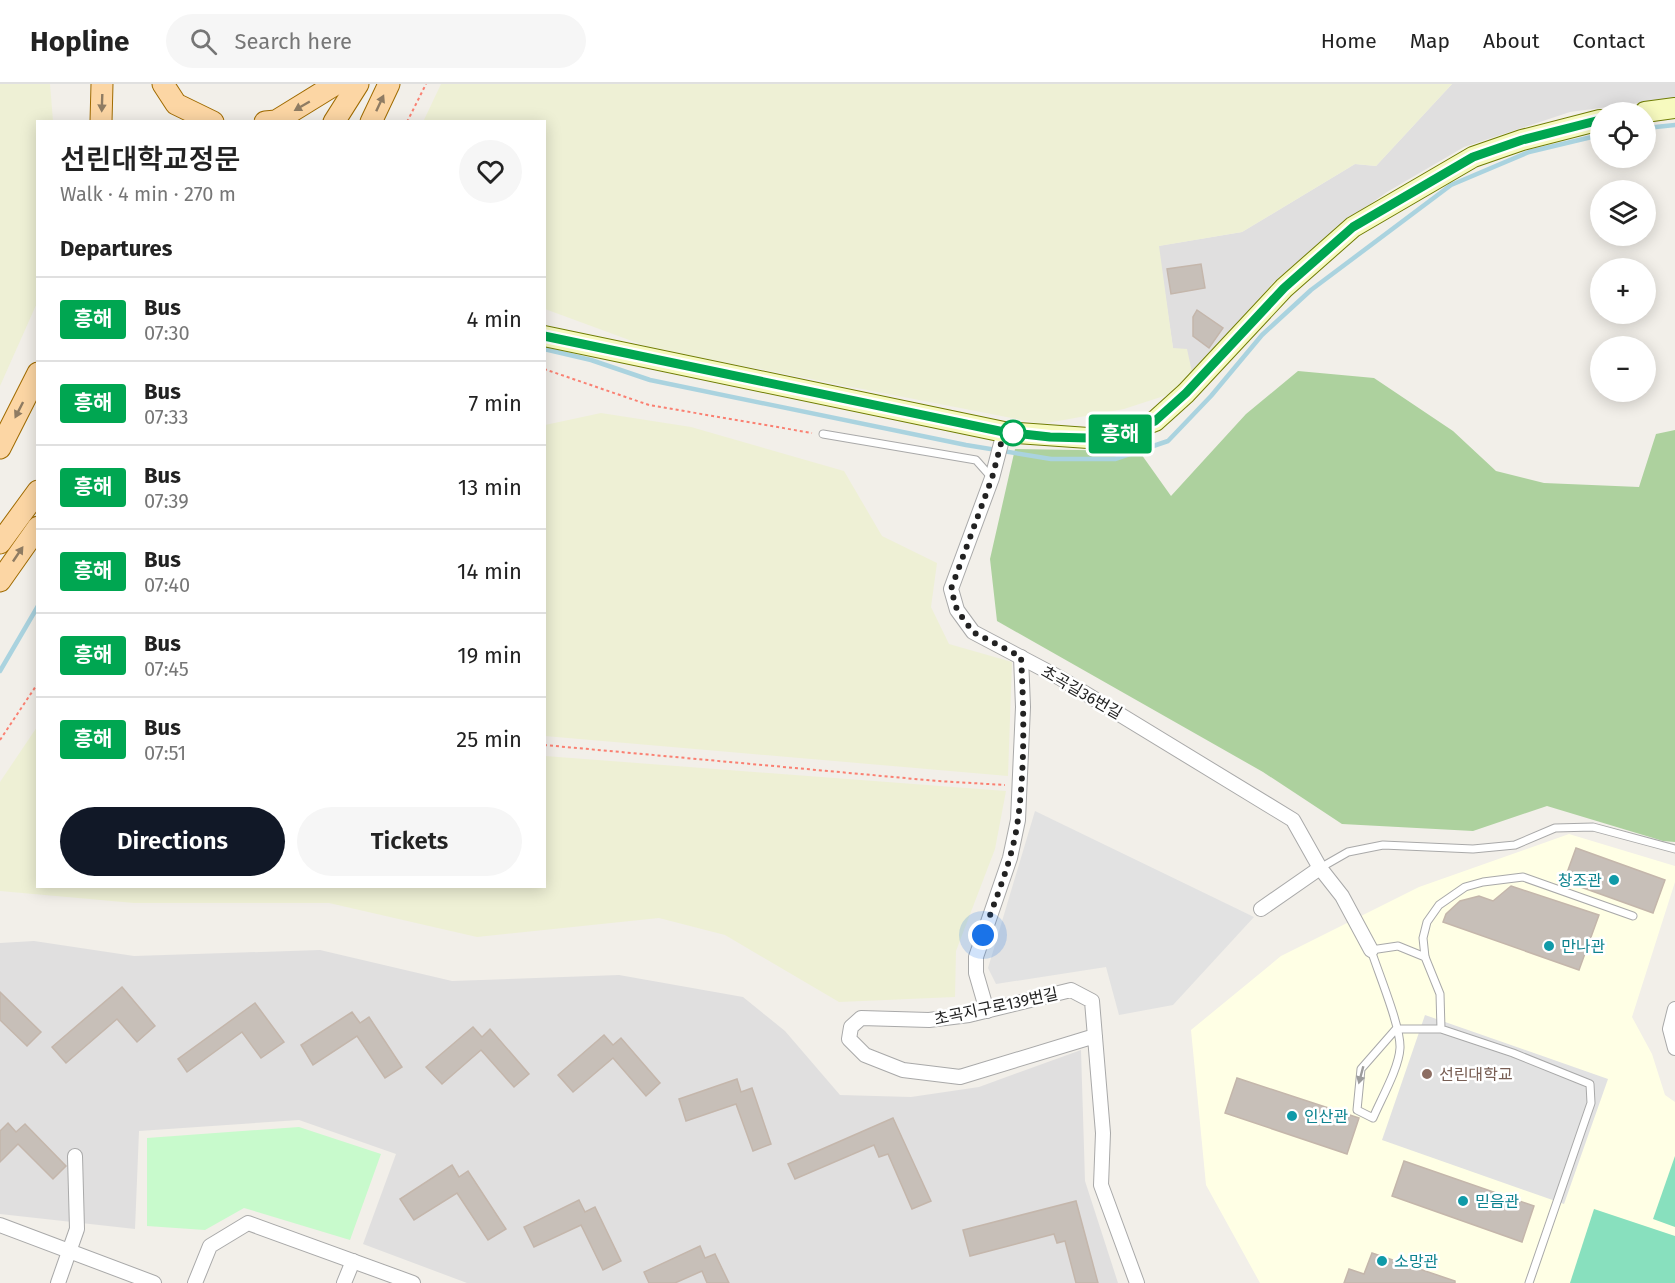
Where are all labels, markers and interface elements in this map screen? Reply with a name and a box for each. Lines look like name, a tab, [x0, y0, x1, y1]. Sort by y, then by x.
search box	[166, 14, 586, 68]
text: Hopline	[30, 25, 130, 58]
icon: search	[187, 25, 220, 58]
text: Search here	[235, 28, 352, 55]
text: Home	[1321, 28, 1377, 54]
text: Map	[1410, 28, 1450, 54]
text: About	[1483, 28, 1540, 54]
text: Contact	[1573, 28, 1645, 54]
one-way arrow	[97, 93, 106, 112]
one-way arrow	[375, 94, 384, 111]
one-way arrow	[294, 100, 310, 111]
map controls	[1590, 102, 1656, 402]
button: locate	[1590, 102, 1656, 168]
button: heart	[459, 140, 522, 203]
text: 선린대학교정문	[60, 143, 240, 176]
button: layers	[1590, 180, 1656, 246]
text: Walk · 4 min · 270 m	[60, 182, 236, 206]
text: Departures	[60, 235, 172, 262]
button: +	[1590, 258, 1656, 324]
text: Bus	[144, 294, 181, 321]
text: 흥해	[74, 306, 112, 332]
text: 4 min	[467, 306, 522, 333]
text: 07:30	[144, 321, 190, 345]
button: −	[1590, 336, 1656, 402]
text: Bus	[144, 378, 181, 405]
text: 흥해	[74, 390, 112, 416]
text: 7 min	[468, 390, 522, 417]
one-way arrow	[14, 402, 23, 419]
text: 07:33	[144, 405, 189, 429]
line badge: 흥해	[1093, 414, 1147, 454]
unlabelled marker	[1000, 420, 1026, 446]
text: 흥해	[1101, 421, 1139, 447]
text: Bus	[144, 462, 181, 489]
text: 흥해	[74, 474, 112, 500]
text: 13 min	[458, 474, 522, 501]
text: 07:39	[144, 489, 189, 513]
one-way arrow	[13, 545, 24, 562]
text: Bus	[144, 546, 181, 573]
text: 흥해	[74, 558, 112, 584]
text: 14 min	[457, 558, 522, 585]
text: 07:40	[144, 573, 190, 597]
text: Bus	[144, 630, 181, 657]
text: 흥해	[74, 642, 112, 668]
text: 19 min	[457, 642, 522, 669]
text: 07:45	[144, 657, 189, 681]
street label: 초곡길36번길	[1038, 662, 1126, 723]
text: Bus	[144, 714, 181, 741]
text: 흥해	[74, 726, 112, 752]
text: 25 min	[456, 726, 522, 753]
text: 07:51	[144, 741, 186, 765]
button: Directions	[60, 807, 285, 876]
button: Tickets	[297, 807, 522, 876]
place label: 창조관	[1558, 871, 1602, 890]
marker: 창조관	[1607, 873, 1621, 887]
your location	[968, 920, 998, 950]
place label: 만나관	[1561, 937, 1605, 956]
marker: 만나관	[1542, 939, 1556, 953]
street label: 초곡지구로139번길	[932, 984, 1060, 1029]
place label: 선린대학교	[1439, 1065, 1513, 1084]
one-way arrow	[1356, 1066, 1366, 1084]
marker: 선린대학교	[1420, 1067, 1434, 1081]
place label: 인산관	[1304, 1107, 1348, 1126]
marker: 인산관	[1285, 1109, 1299, 1123]
place label: 믿음관	[1475, 1192, 1519, 1211]
marker: 믿음관	[1456, 1194, 1470, 1208]
place label: 소망관	[1394, 1252, 1438, 1271]
marker: 소망관	[1375, 1254, 1389, 1268]

